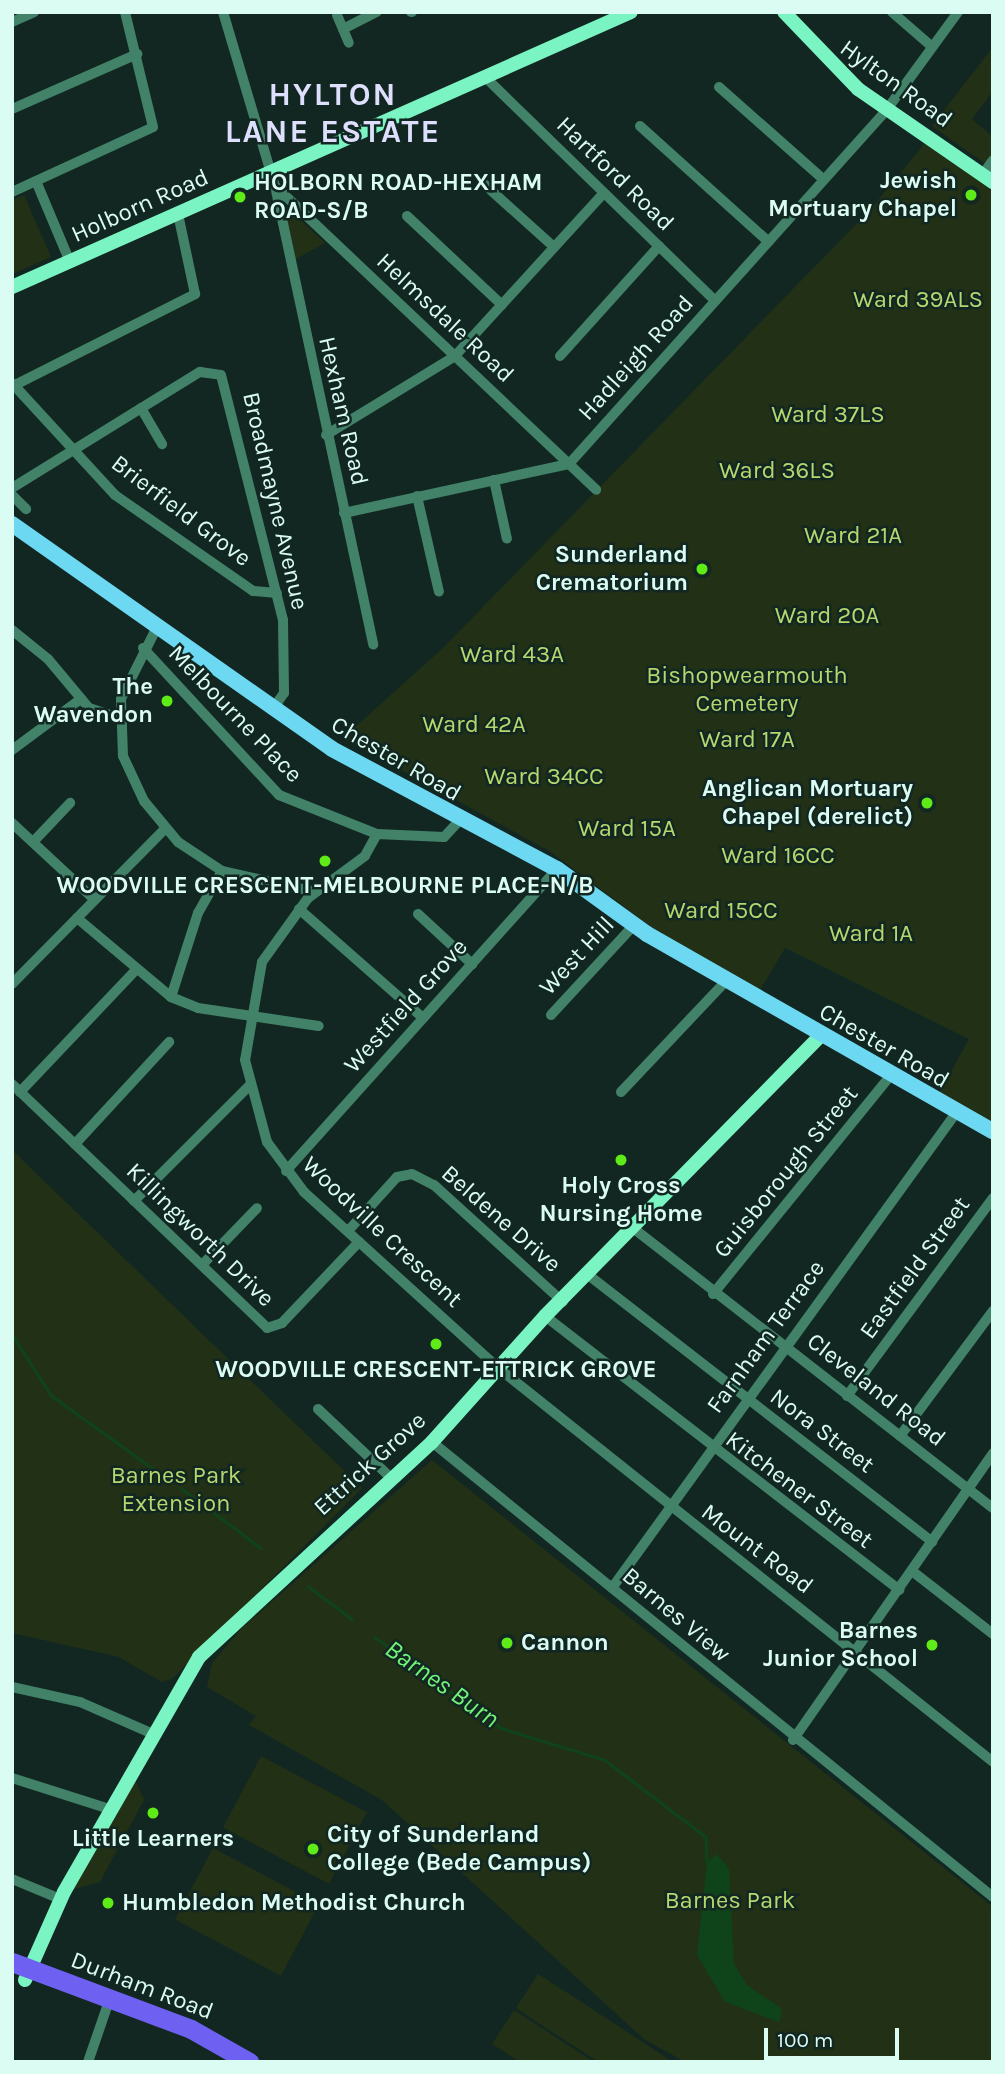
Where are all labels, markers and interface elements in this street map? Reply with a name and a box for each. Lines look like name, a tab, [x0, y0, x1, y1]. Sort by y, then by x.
street label: Hylton Road	[834, 34, 958, 134]
district label: HYLTON LANE ESTATE	[226, 77, 440, 152]
street label: Hartford Road	[550, 111, 680, 237]
street label: Holborn Road	[67, 163, 213, 249]
place label: Jewish Mortuary Chapel	[768, 167, 957, 223]
place label: HOLBORN ROAD-HEXHAM ROAD-S/B	[254, 169, 542, 225]
marker: Jewish Mortuary Chapel	[963, 187, 979, 203]
marker: HOLBORN ROAD-HEXHAM ROAD-S/B	[232, 189, 248, 205]
street label: Helmsdale Road	[370, 247, 520, 389]
park label: Ward 39ALS	[853, 286, 983, 314]
street label: Hadleigh Road	[572, 289, 700, 427]
street label: Hexham Road	[312, 334, 374, 488]
street label: Broadmayne Avenue	[236, 389, 314, 613]
park label: Ward 37LS	[771, 401, 885, 429]
street label: Brierfield Grove	[105, 449, 257, 573]
park label: Ward 36LS	[719, 457, 835, 485]
park label: Ward 21A	[804, 522, 902, 550]
place label: Sunderland Crematorium	[536, 541, 688, 597]
marker: Sunderland Crematorium	[694, 561, 710, 577]
park label: Ward 20A	[775, 602, 879, 630]
street label: Melbourne Place	[162, 639, 308, 789]
park label: Ward 43A	[460, 641, 564, 669]
park label: Bishopwearmouth Cemetery	[646, 662, 848, 718]
place label: The Wavendon	[34, 673, 153, 729]
marker: The Wavendon	[159, 693, 175, 709]
street label: Chester Road	[326, 710, 466, 808]
park label: Ward 42A	[422, 711, 526, 739]
park label: Ward 17A	[699, 726, 795, 754]
park label: Ward 34CC	[484, 763, 604, 791]
place label: Anglican Mortuary Chapel (derelict)	[702, 775, 913, 831]
marker: Anglican Mortuary Chapel (derelict)	[919, 795, 935, 811]
park label: Ward 15A	[578, 815, 676, 843]
park label: Ward 16CC	[721, 842, 835, 870]
marker: WOODVILLE CRESCENT-MELBOURNE PLACE-N/B	[317, 853, 333, 869]
place label: WOODVILLE CRESCENT-MELBOURNE PLACE-N/B	[56, 872, 594, 900]
park label: Ward 15CC	[664, 897, 778, 925]
street label: West Hill	[533, 911, 621, 1001]
park label: Ward 1A	[829, 920, 913, 948]
street label: Westfield Grove	[338, 933, 474, 1079]
street label: Chester Road	[814, 997, 954, 1095]
street label: Guisborough Street	[708, 1080, 864, 1264]
street label: Woodville Crescent	[296, 1150, 468, 1314]
marker: Holy Cross Nursing Home	[613, 1152, 629, 1168]
street label: Killingworth Drive	[120, 1157, 280, 1313]
street label: Beldene Drive	[435, 1159, 567, 1279]
place label: Holy Cross Nursing Home	[539, 1172, 703, 1228]
street label: Eastfield Street	[854, 1191, 976, 1345]
street label: Farnham Terrace	[701, 1255, 831, 1419]
street label: Cleveland Road	[801, 1327, 951, 1453]
marker: WOODVILLE CRESCENT-ETTRICK GROVE	[428, 1336, 444, 1352]
place label: WOODVILLE CRESCENT-ETTRICK GROVE	[215, 1356, 657, 1384]
street label: Nora Street	[764, 1382, 880, 1480]
street label: Ettrick Grove	[308, 1406, 432, 1522]
street label: Kitchener Street	[720, 1425, 878, 1555]
park label: Barnes Park Extension	[111, 1462, 241, 1518]
street label: Mount Road	[695, 1498, 819, 1600]
street label: Barnes View	[616, 1561, 736, 1669]
place label: Barnes Junior School	[763, 1617, 918, 1673]
place label: Cannon	[521, 1629, 609, 1657]
water label: Barnes Burn	[379, 1633, 505, 1735]
marker: Cannon	[499, 1635, 515, 1651]
marker: Barnes Junior School	[924, 1637, 940, 1653]
marker: Little Learners	[145, 1805, 161, 1821]
place label: City of Sunderland College (Bede Campus)	[327, 1821, 591, 1877]
place label: Little Learners	[72, 1825, 234, 1853]
marker: City of Sunderland College (Bede Campus)	[305, 1841, 321, 1857]
park label: Barnes Park	[665, 1887, 795, 1915]
place label: Humbledon Methodist Church	[122, 1889, 466, 1917]
marker: Humbledon Methodist Church	[100, 1895, 116, 1911]
street label: Durham Road	[67, 1946, 217, 2026]
scale bar	[767, 2014, 902, 2058]
text: 100 m	[777, 2028, 834, 2052]

